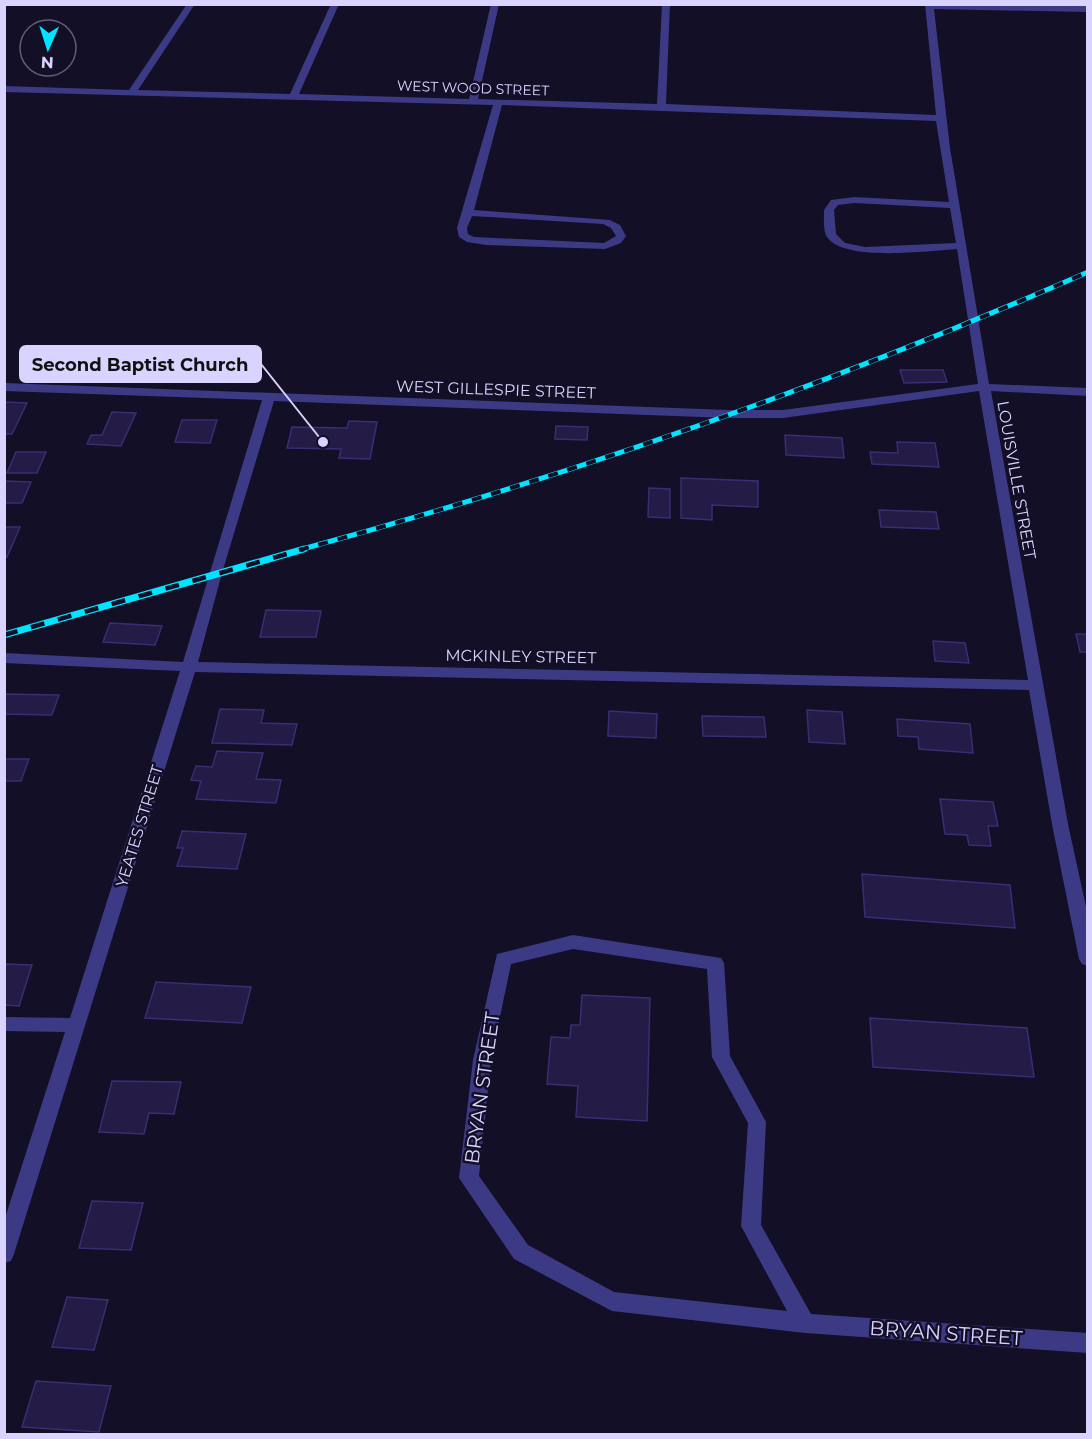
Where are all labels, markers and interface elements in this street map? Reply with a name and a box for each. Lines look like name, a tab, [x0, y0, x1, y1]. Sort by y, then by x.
north arrow	[18, 18, 78, 78]
text: N	[40, 53, 54, 72]
street label: WEST WOOD STREET	[397, 76, 549, 100]
callout: Second Baptist Church	[20, 346, 261, 382]
text: Second Baptist Church	[32, 354, 248, 376]
street label: WEST GILLESPIE STREET	[396, 377, 597, 403]
street label: LOUISVILLE STREET	[993, 399, 1040, 562]
street label: MCKINLEY STREET	[445, 646, 598, 667]
street label: YEATES STREET	[112, 762, 167, 889]
street label: BRYAN STREET	[459, 1010, 505, 1166]
street label: BRYAN STREET	[869, 1316, 1024, 1350]

